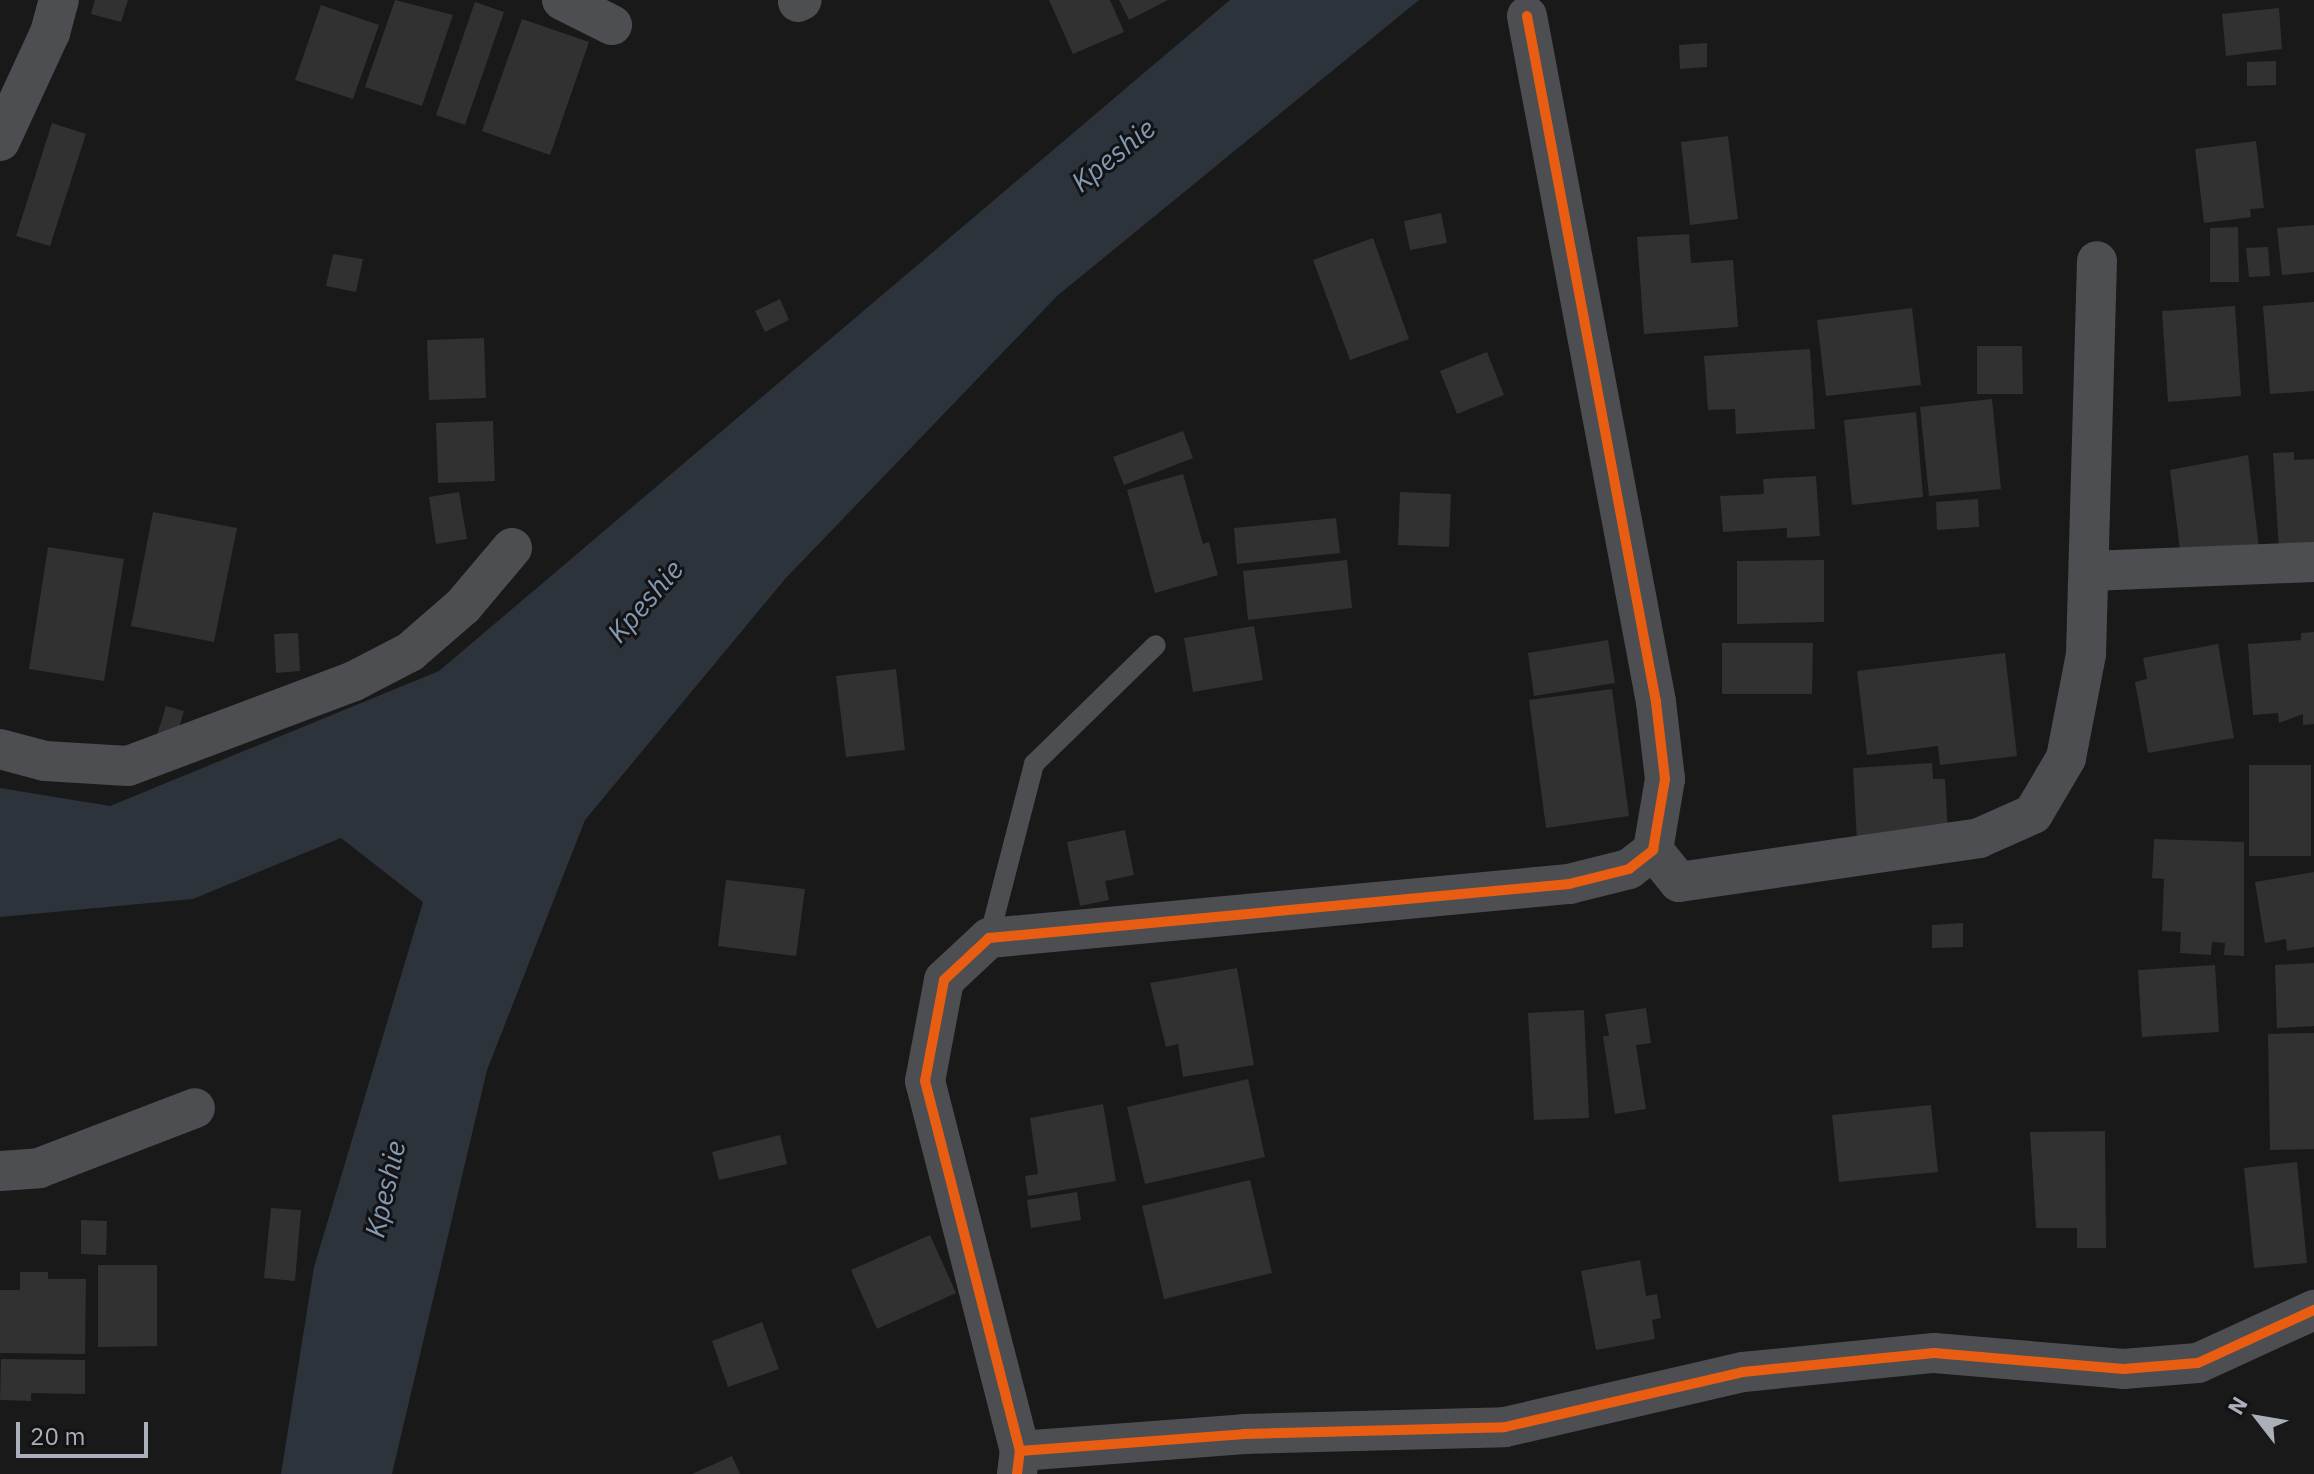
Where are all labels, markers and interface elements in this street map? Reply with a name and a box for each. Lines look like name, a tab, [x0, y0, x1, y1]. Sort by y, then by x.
water label: Kpeshie	[1064, 111, 1162, 199]
water label: Kpeshie	[600, 553, 690, 649]
water label: Kpeshie	[358, 1137, 412, 1241]
north arrow	[2218, 1378, 2298, 1458]
text: N	[2220, 1391, 2254, 1420]
scale bar	[20, 1406, 152, 1456]
text: 20 m	[30, 1420, 85, 1452]

